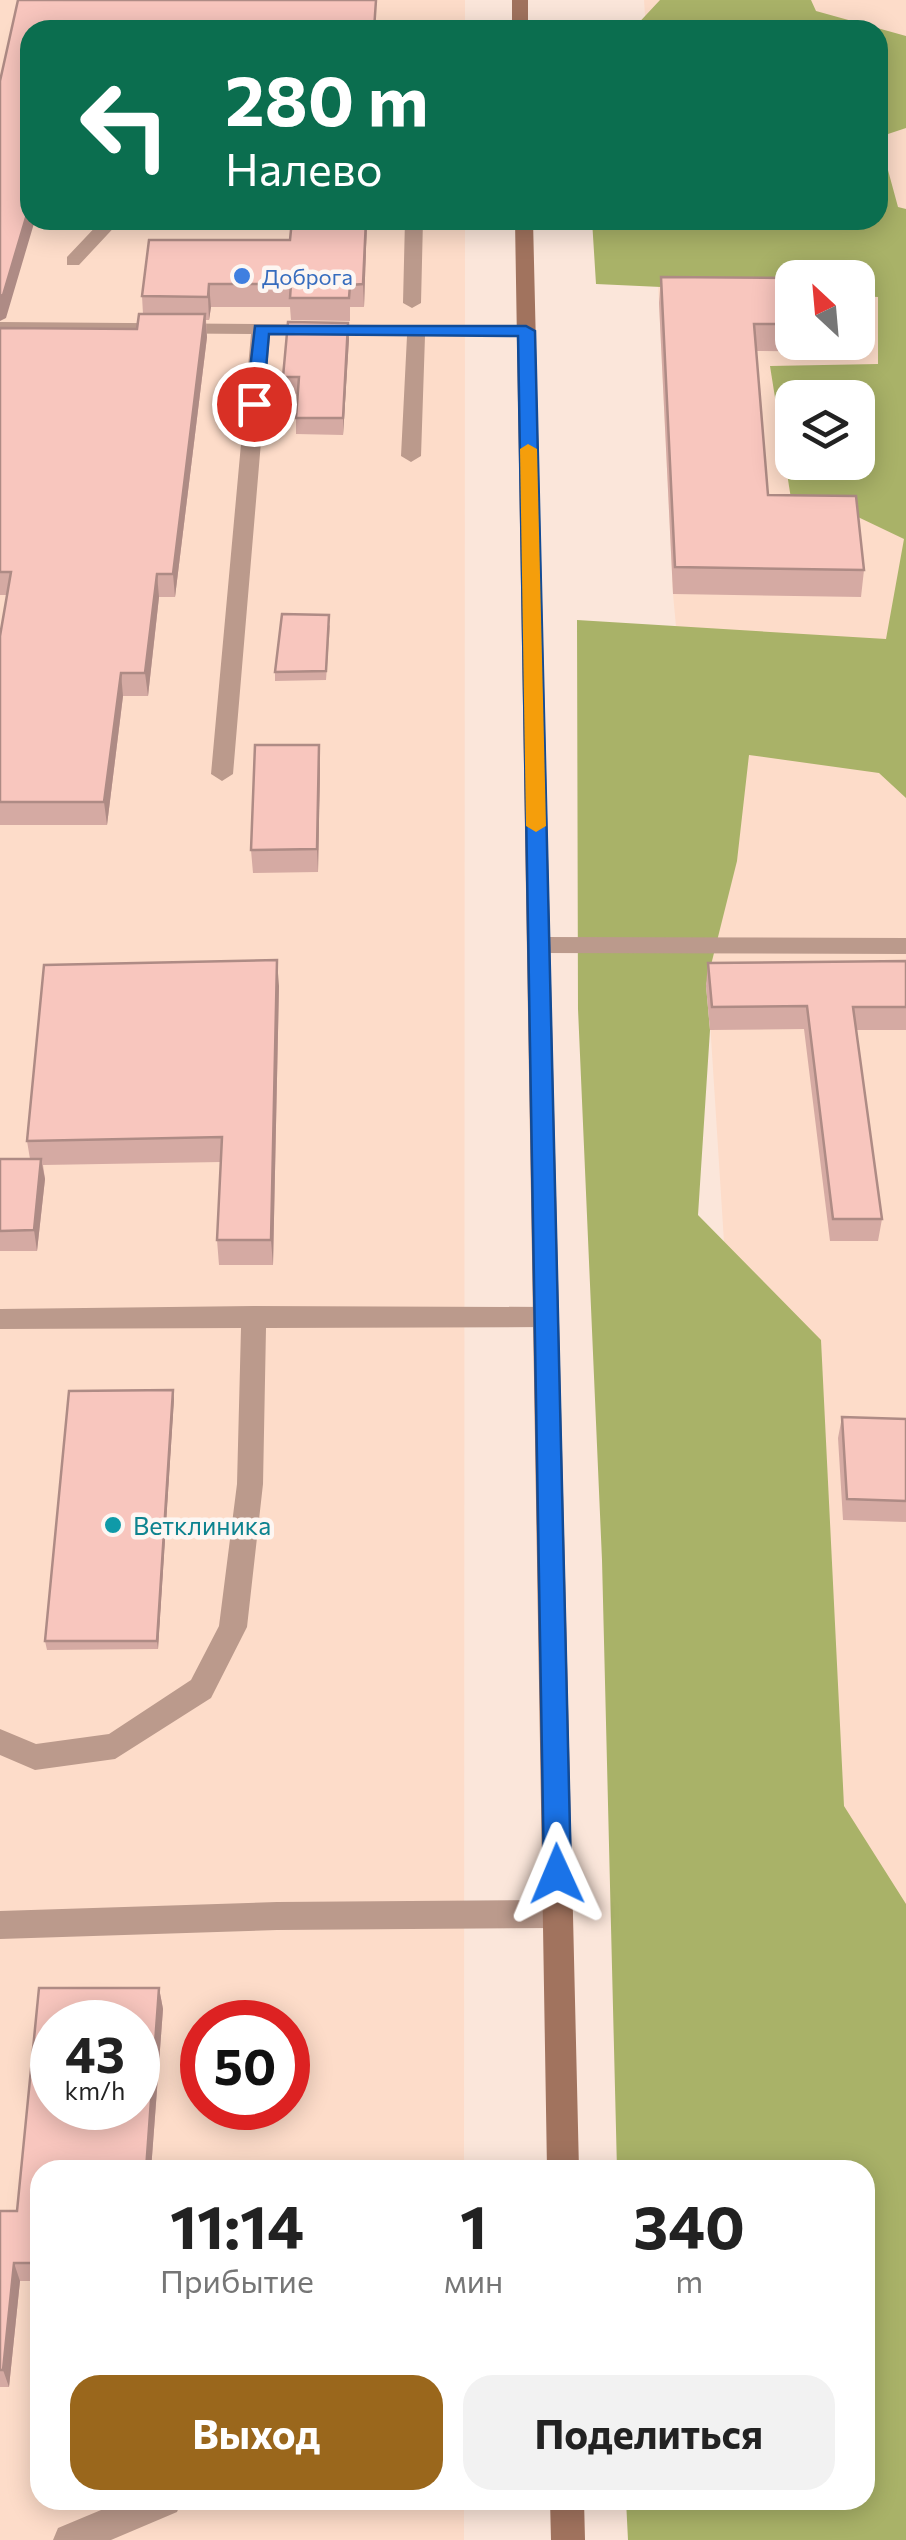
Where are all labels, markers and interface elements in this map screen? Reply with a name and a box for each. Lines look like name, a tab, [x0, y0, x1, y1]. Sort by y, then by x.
text: 280 m	[225, 55, 429, 140]
icon: left	[60, 60, 190, 190]
text: Налево	[225, 140, 383, 195]
north arrow	[775, 260, 875, 360]
map controls	[775, 260, 875, 480]
place label: Доброга	[262, 263, 353, 290]
marker: Доброга	[231, 265, 253, 287]
pin	[212, 362, 297, 447]
icon: arrive	[227, 377, 282, 432]
button: layers	[775, 380, 875, 480]
place label: Ветклиника	[133, 1510, 271, 1540]
marker: Ветклиника	[102, 1514, 124, 1536]
position arrow	[505, 1822, 609, 1926]
speed limit sign: 50	[180, 2000, 310, 2130]
text: 43	[65, 2022, 125, 2083]
text: km/h	[65, 2075, 125, 2105]
text: 11:14	[170, 2188, 304, 2261]
text: 1	[460, 2188, 487, 2261]
text: 340	[633, 2188, 745, 2261]
text: Прибытие	[160, 2260, 314, 2300]
text: мин	[444, 2260, 503, 2300]
text: m	[675, 2260, 703, 2300]
button: Выход	[70, 2375, 443, 2490]
button: Поделиться	[463, 2375, 835, 2490]

